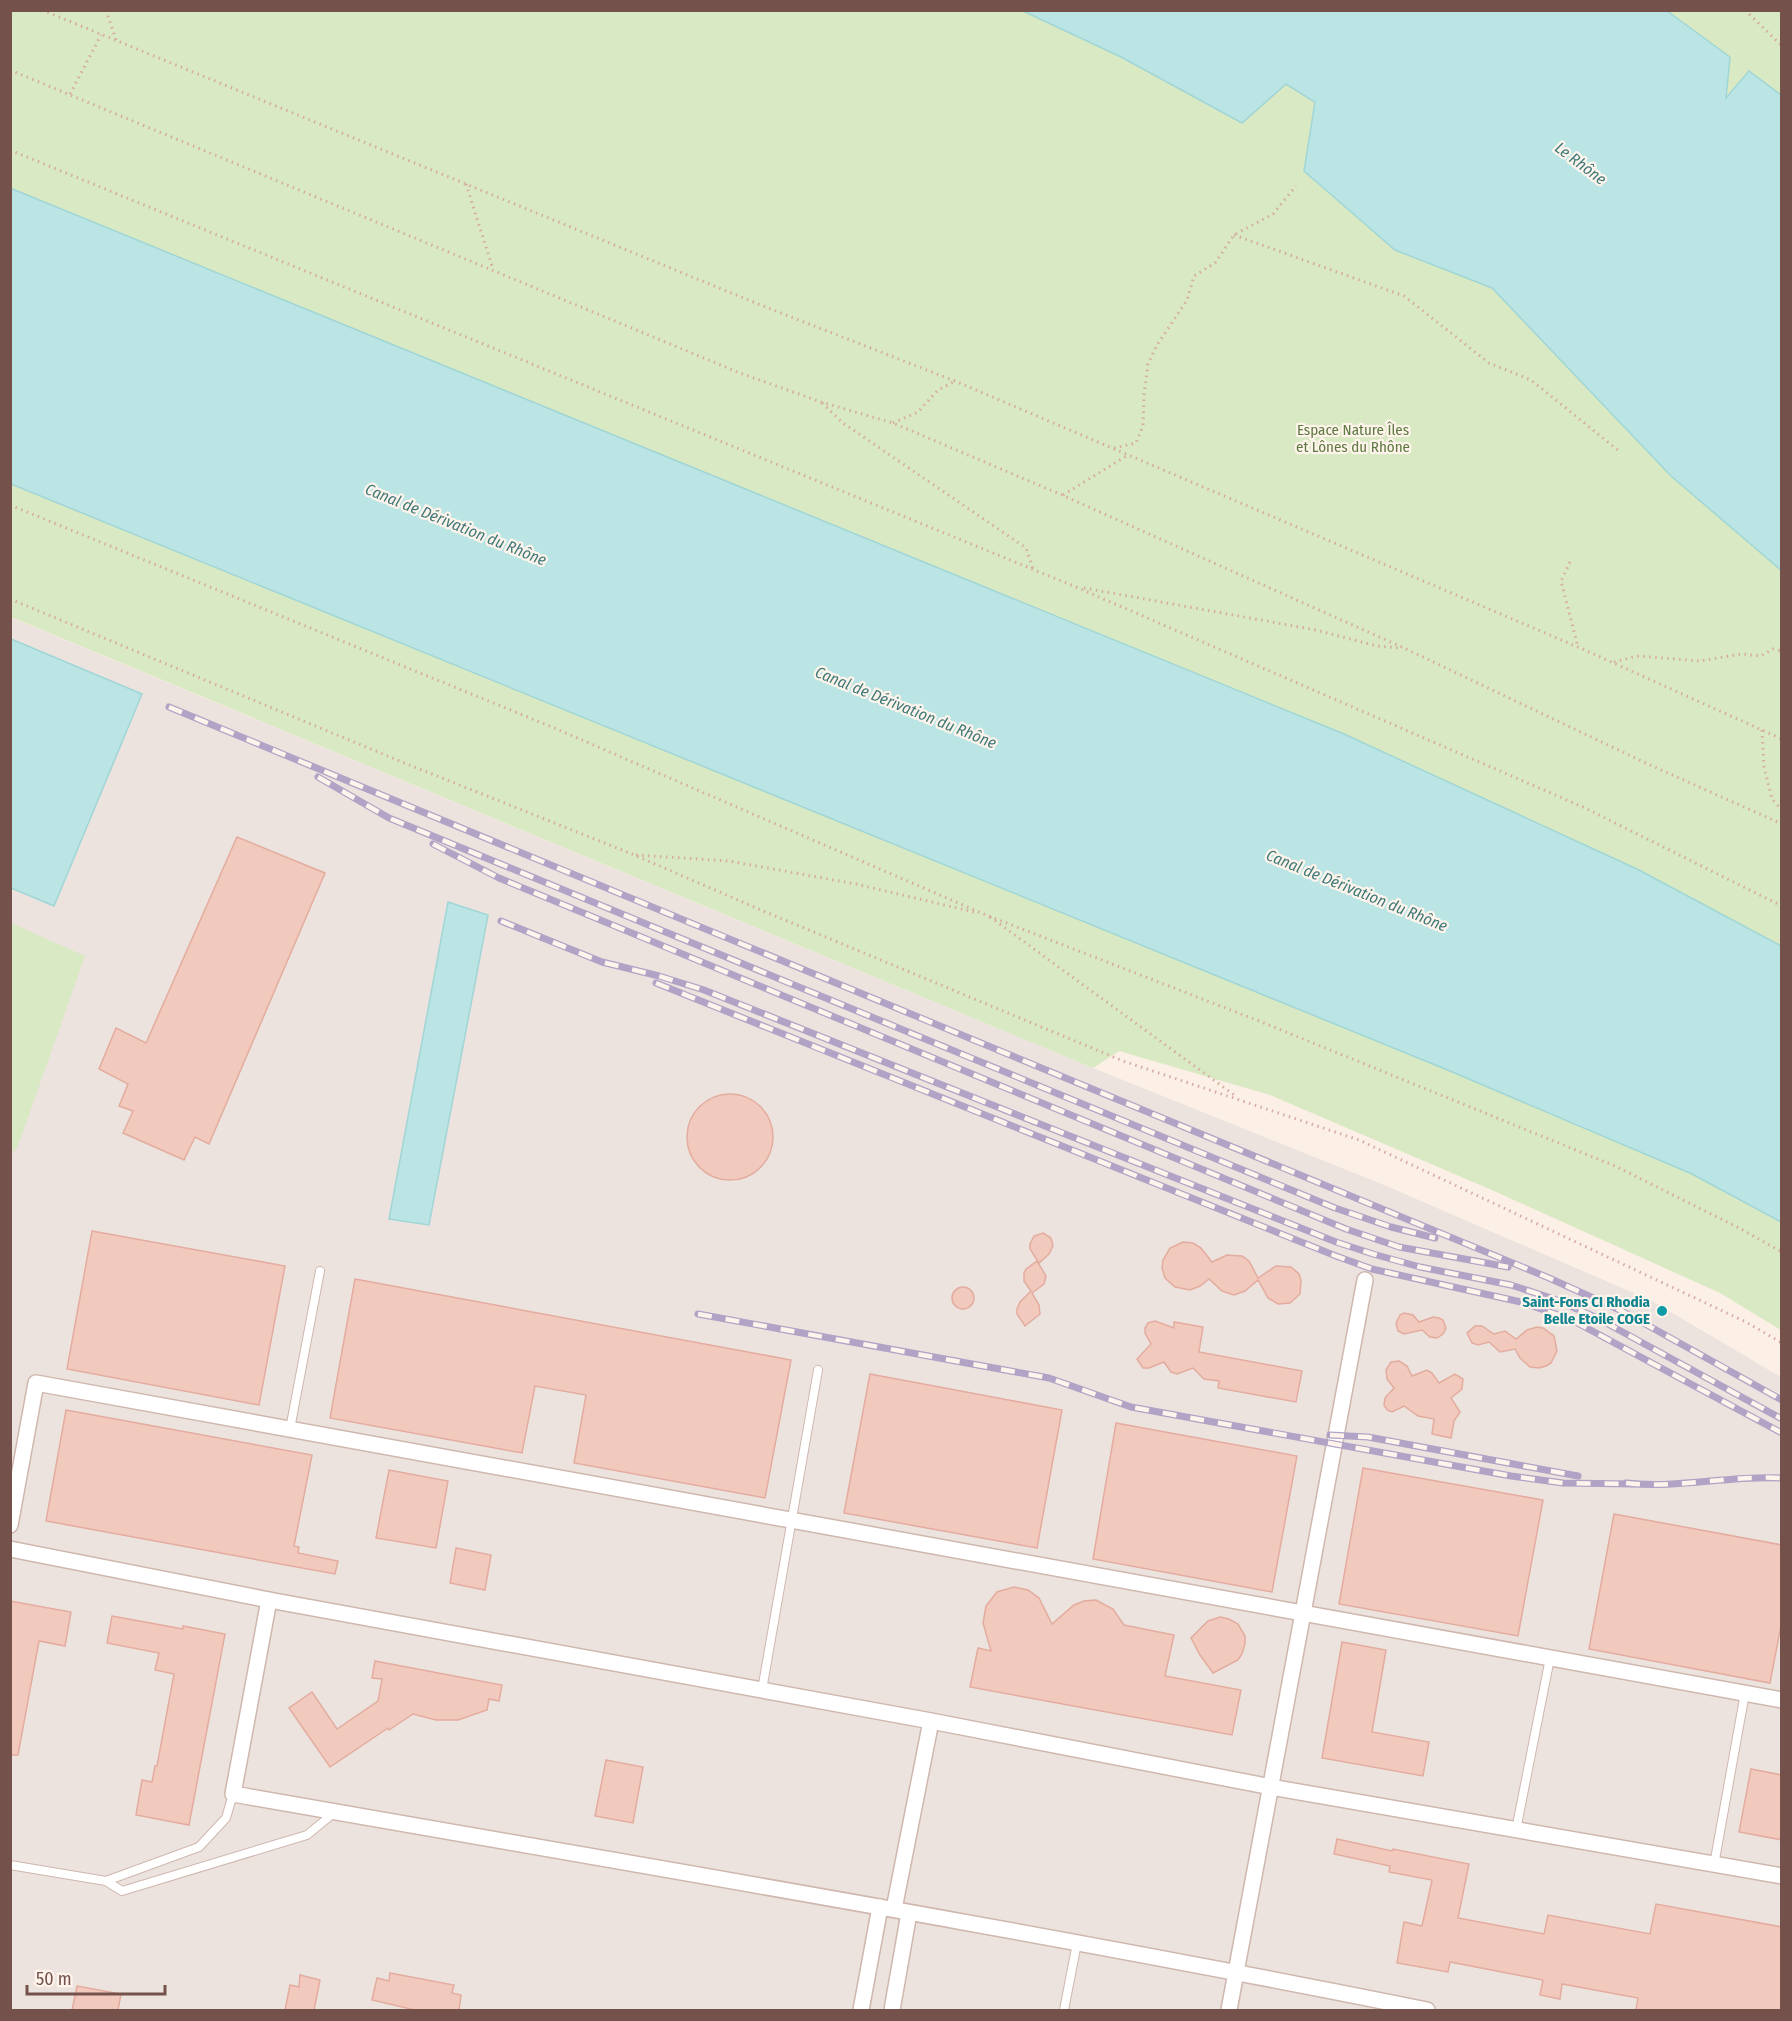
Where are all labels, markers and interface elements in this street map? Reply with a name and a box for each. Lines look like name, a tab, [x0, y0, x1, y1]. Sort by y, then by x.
water label: Le Rhône	[1551, 138, 1610, 189]
park label: Espace Nature Îles et Lônes du Rhône	[1296, 421, 1410, 456]
water label: Canal de Dérivation du Rhône	[362, 479, 550, 570]
water label: Canal de Dérivation du Rhône	[812, 662, 1000, 753]
water label: Canal de Dérivation du Rhône	[1263, 845, 1451, 936]
place label: Saint-Fons CI Rhodia Belle Etoile COGE	[1522, 1293, 1651, 1328]
marker: Saint-Fons CI Rhodia Belle Etoile COGE	[1655, 1304, 1669, 1318]
scale bar	[27, 1958, 165, 1996]
text: 50 m	[36, 1968, 72, 1990]

